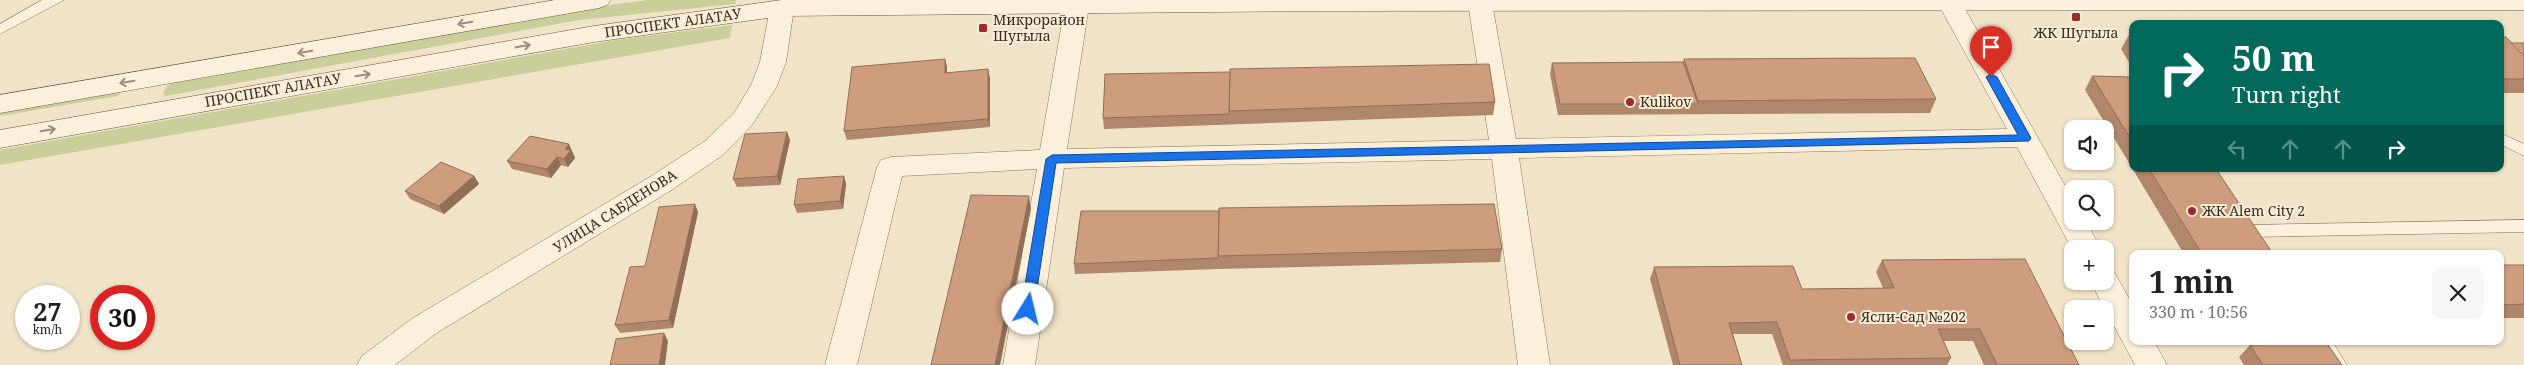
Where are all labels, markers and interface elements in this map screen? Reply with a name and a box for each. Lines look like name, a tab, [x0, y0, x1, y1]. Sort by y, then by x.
street label: ПРОСПЕКТ АЛАТАУ	[603, 3, 744, 42]
place label: Микрорайон Шугыла	[993, 10, 1085, 45]
marker: ЖК Шугыла	[2070, 11, 2082, 23]
one-way arrow	[457, 19, 473, 29]
marker: Микрорайон Шугыла	[977, 22, 989, 34]
place label: ЖК Шугыла	[2033, 23, 2118, 42]
pin	[1970, 26, 2012, 77]
icon: arrive	[1977, 33, 2005, 61]
text: 50 m	[2232, 34, 2315, 81]
icon: right	[2149, 40, 2214, 105]
one-way arrow	[515, 41, 531, 51]
one-way arrow	[297, 48, 313, 58]
street label: ПРОСПЕКТ АЛАТАУ	[203, 68, 343, 111]
one-way arrow	[355, 69, 371, 79]
one-way arrow	[120, 78, 136, 88]
text: Turn right	[2232, 79, 2341, 109]
place label: Kulikov	[1640, 92, 1692, 111]
marker: Kulikov	[1624, 96, 1636, 108]
map controls	[2064, 120, 2114, 350]
button: sound	[2064, 120, 2114, 170]
one-way arrow	[40, 125, 56, 135]
icon: left	[2223, 135, 2251, 163]
icon: ahead	[2276, 135, 2304, 163]
icon: ahead	[2329, 135, 2357, 163]
icon: right	[2382, 135, 2410, 163]
street label: УЛИЦА САБДЕНОВА	[549, 165, 680, 256]
button: search	[2064, 180, 2114, 230]
place label: ЖК Alem City 2	[2201, 201, 2305, 220]
marker: ЖК Alem City 2	[2186, 205, 2198, 217]
button: +	[2064, 240, 2114, 290]
text: 1 min	[2149, 261, 2234, 302]
button: close	[2432, 267, 2484, 319]
position arrow	[1001, 282, 1053, 334]
speed limit sign: 30	[90, 285, 155, 350]
text: 27	[33, 294, 62, 328]
button: −	[2064, 300, 2114, 350]
text: 330 m · 10:56	[2149, 301, 2248, 323]
place label: Ясли-Сад №202	[1860, 307, 1966, 326]
marker: Ясли-Сад №202	[1845, 311, 1857, 323]
text: km/h	[33, 321, 62, 338]

